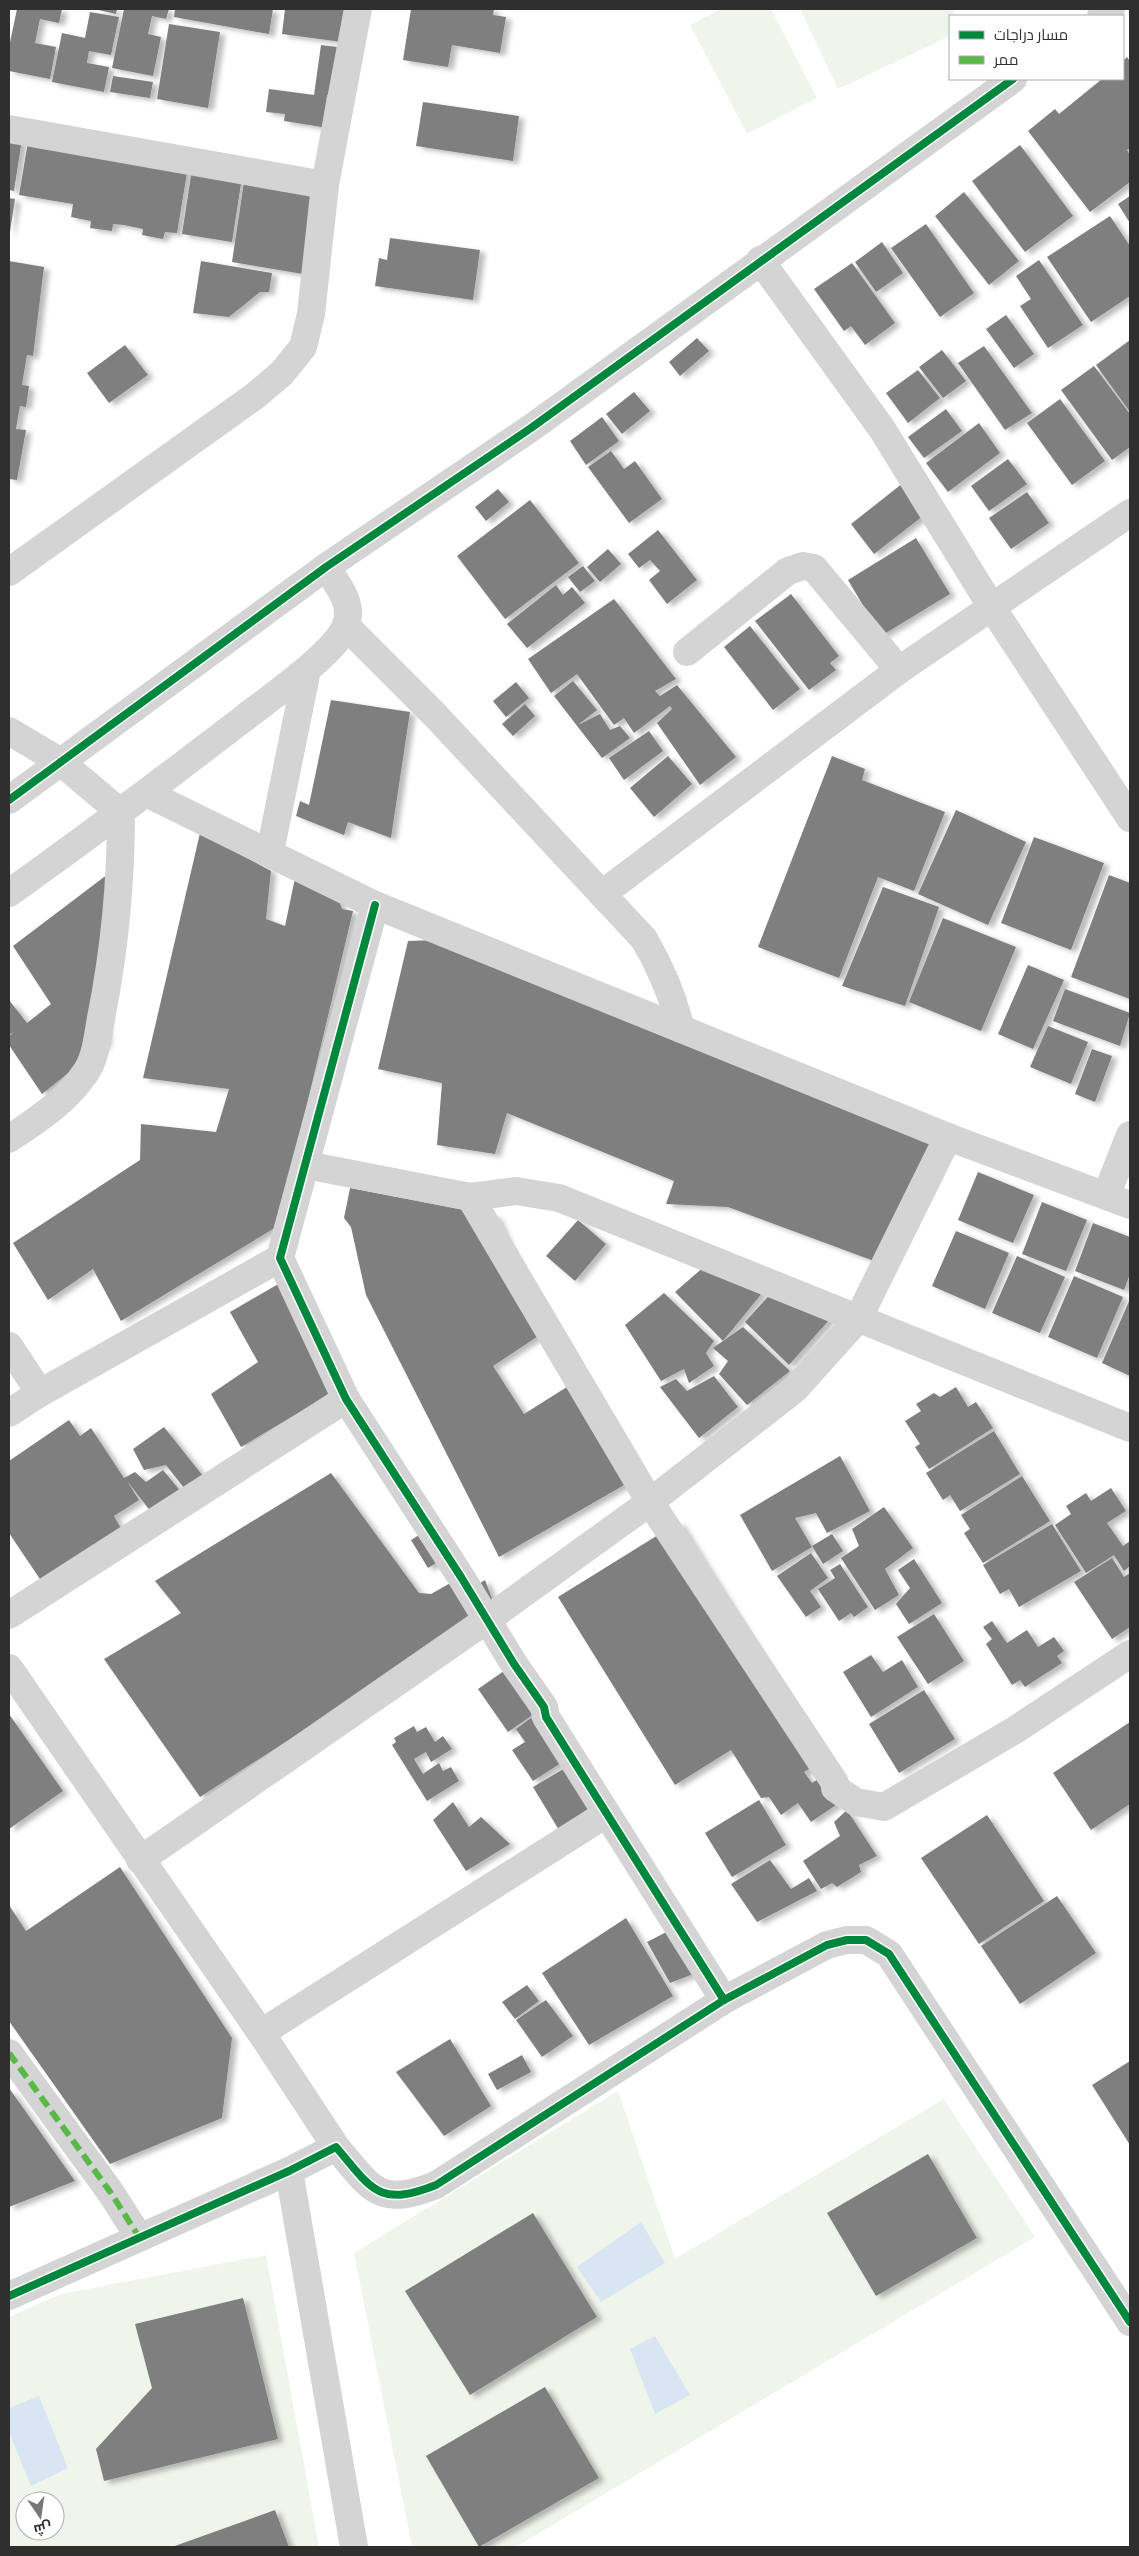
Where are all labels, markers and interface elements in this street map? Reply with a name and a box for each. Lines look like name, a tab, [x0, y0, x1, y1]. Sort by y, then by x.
legend	[949, 15, 1124, 80]
text: مسار دراجات	[994, 26, 1068, 44]
text: ممر	[993, 51, 1018, 69]
north arrow	[15, 2491, 65, 2541]
text: ش	[32, 2518, 53, 2538]

